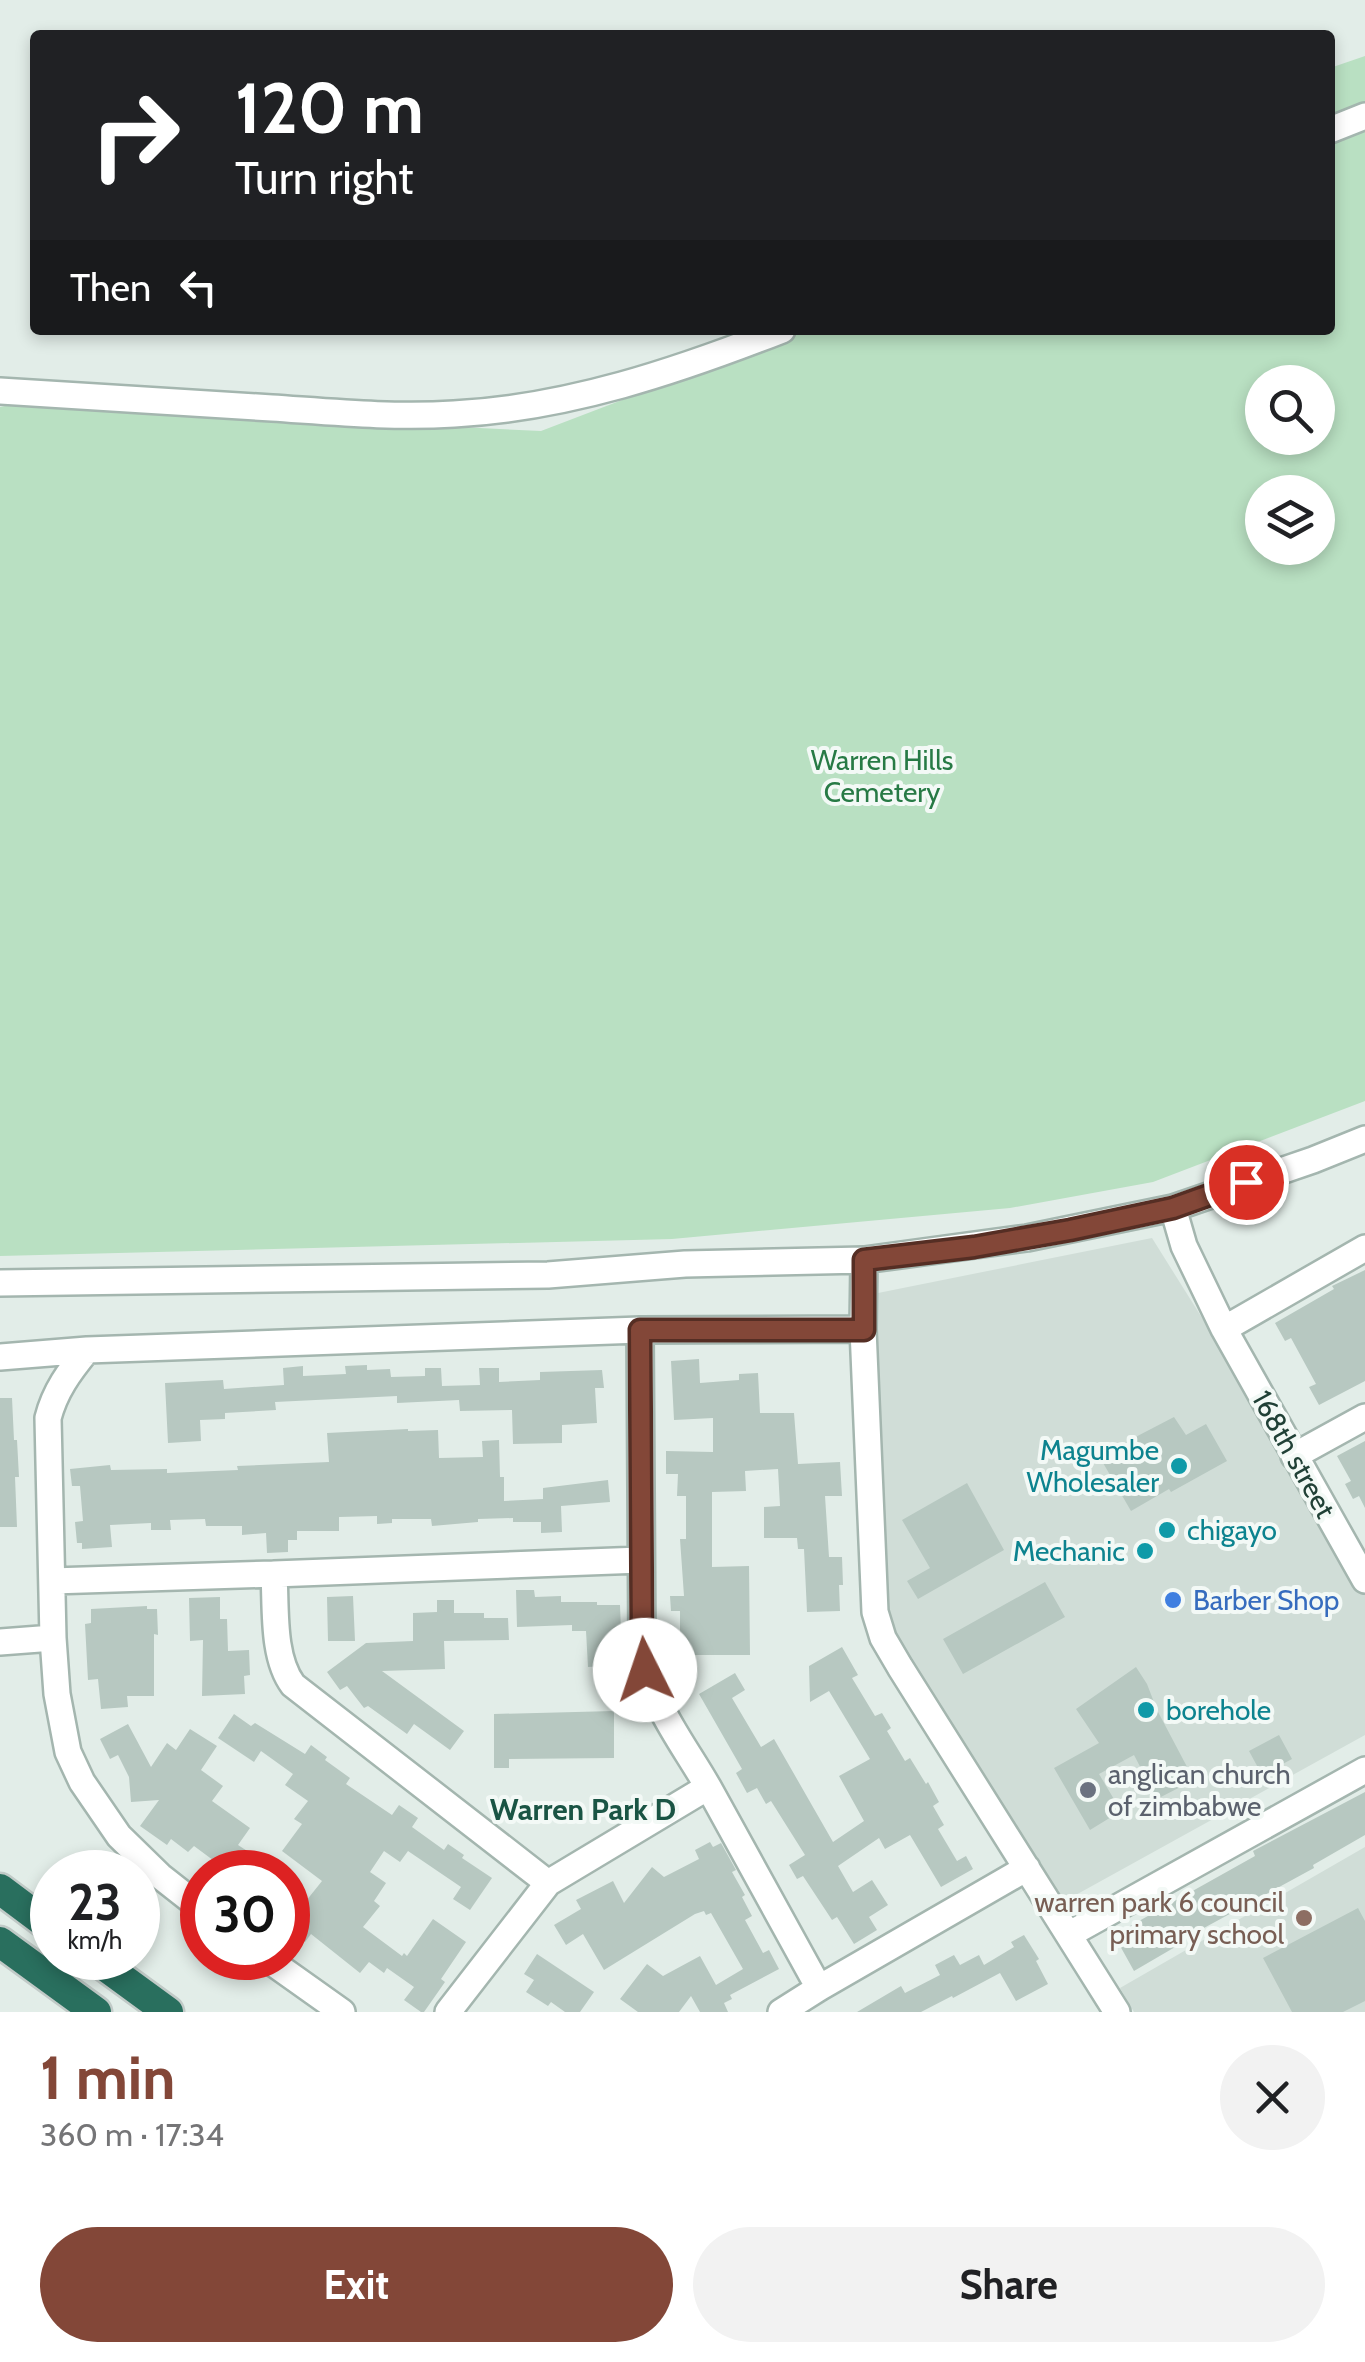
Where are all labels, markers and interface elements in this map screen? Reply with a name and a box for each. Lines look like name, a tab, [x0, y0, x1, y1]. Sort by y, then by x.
text: 120 m	[235, 65, 424, 151]
icon: right	[70, 70, 200, 200]
text: Turn right	[235, 151, 414, 205]
icon: left	[171, 260, 226, 315]
text: Then	[70, 264, 151, 311]
map controls	[1245, 365, 1335, 565]
button: search	[1245, 365, 1335, 455]
button: layers	[1245, 475, 1335, 565]
park label: Warren Hills Cemetery	[811, 743, 953, 809]
pin	[1204, 1140, 1289, 1225]
icon: arrive	[1219, 1155, 1274, 1210]
street label: 168th street	[1245, 1384, 1343, 1524]
place label: Magumbe Wholesaler	[1026, 1433, 1159, 1499]
marker: Magumbe Wholesaler	[1168, 1455, 1190, 1477]
place label: chigayo	[1187, 1513, 1277, 1547]
marker: chigayo	[1156, 1519, 1178, 1541]
place label: Mechanic	[1013, 1534, 1125, 1568]
marker: Mechanic	[1134, 1540, 1156, 1562]
place label: Barber Shop	[1193, 1583, 1339, 1617]
marker: Barber Shop	[1162, 1589, 1184, 1611]
position arrow	[593, 1618, 697, 1722]
place label: borehole	[1166, 1693, 1271, 1727]
marker: borehole	[1135, 1699, 1157, 1721]
place label: anglican church of zimbabwe	[1108, 1757, 1291, 1823]
marker: anglican church of zimbabwe	[1077, 1779, 1099, 1801]
district label: Warren Park D	[490, 1791, 676, 1828]
speed limit sign: 30	[180, 1850, 310, 1980]
text: 23	[68, 1872, 122, 1933]
place label: warren park 6 council primary school	[1034, 1885, 1284, 1951]
marker: warren park 6 council primary school	[1293, 1907, 1315, 1929]
text: km/h	[68, 1925, 122, 1955]
text: 1 min	[40, 2041, 175, 2114]
button: close	[1220, 2045, 1325, 2150]
text: 360 m · 17:34	[40, 2115, 224, 2154]
button: Exit	[40, 2227, 673, 2342]
button: Share	[693, 2227, 1325, 2342]

